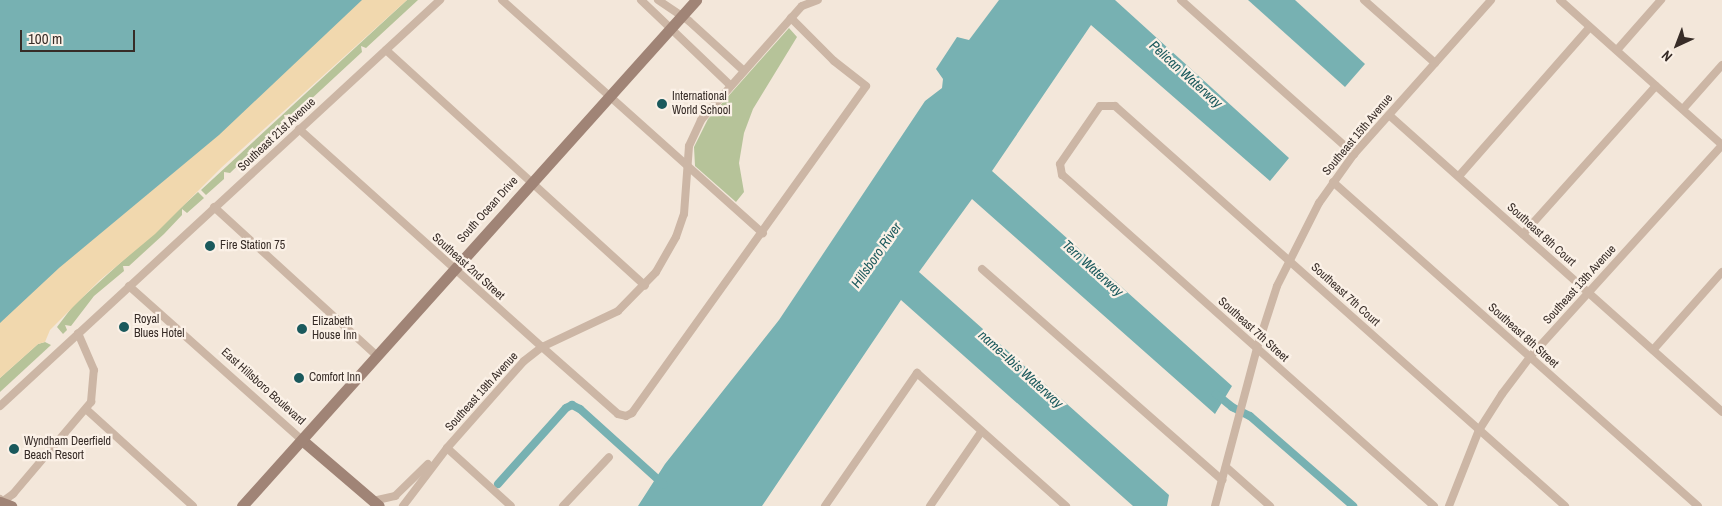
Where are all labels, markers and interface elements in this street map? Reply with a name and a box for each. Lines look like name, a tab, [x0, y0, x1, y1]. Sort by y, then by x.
scale bar	[22, 20, 138, 52]
north arrow	[1652, 20, 1702, 70]
text: 100 m	[28, 28, 62, 49]
water label: Pelican Waterway	[1146, 37, 1226, 111]
text: N	[1658, 47, 1676, 65]
place label: International World School	[672, 90, 730, 118]
street label: Southeast 15th Avenue	[1320, 91, 1396, 179]
street label: Southeast 21st Avenue	[235, 95, 319, 175]
marker: International World School	[656, 98, 668, 110]
street label: South Ocean Drive	[455, 174, 521, 246]
street label: Southeast 8th Court	[1504, 200, 1578, 270]
water label: Hillsboro River	[847, 219, 905, 291]
street label: Southeast 2nd Street	[429, 231, 507, 303]
water label: Tern Waterway	[1059, 236, 1127, 300]
place label: Fire Station 75	[220, 239, 285, 253]
marker: Fire Station 75	[204, 240, 216, 252]
street label: Southeast 13th Avenue	[1540, 242, 1620, 328]
street label: Southeast 7th Court	[1308, 260, 1382, 330]
street label: Southeast 7th Street	[1215, 295, 1291, 365]
street label: Southeast 8th Street	[1485, 301, 1561, 371]
place label: Royal Blues Hotel	[134, 313, 184, 341]
place label: Elizabeth House Inn	[312, 315, 357, 343]
marker: Royal Blues Hotel	[118, 321, 130, 333]
marker: Elizabeth House Inn	[296, 323, 308, 335]
water label: name=Ibis Waterway	[975, 327, 1067, 411]
street label: East Hillsboro Boulevard	[218, 345, 308, 429]
street label: Southeast 19th Avenue	[442, 349, 522, 435]
place label: Comfort Inn	[309, 371, 360, 385]
marker: Comfort Inn	[293, 372, 305, 384]
place label: Wyndham Deerfield Beach Resort	[24, 435, 111, 463]
marker: Wyndham Deerfield Beach Resort	[8, 443, 20, 455]

